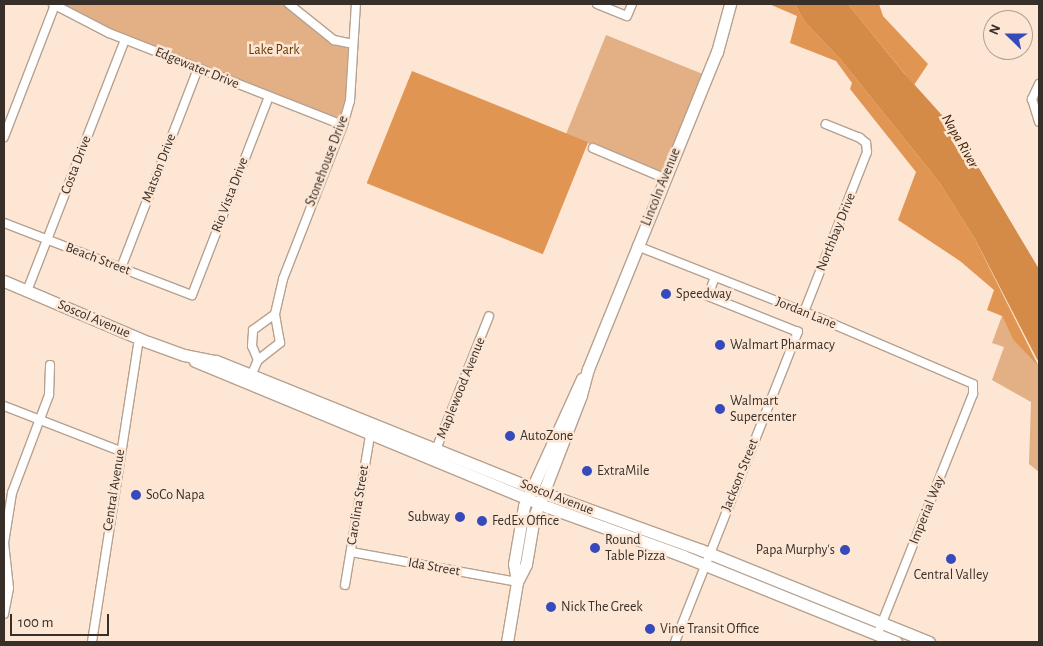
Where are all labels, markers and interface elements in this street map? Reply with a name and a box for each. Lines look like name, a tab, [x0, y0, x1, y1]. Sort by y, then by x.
north arrow	[983, 10, 1033, 60]
text: N	[987, 23, 1003, 37]
park label: Lake Park	[248, 42, 300, 58]
street label: Edgewater Drive	[152, 43, 242, 93]
water label: Napa River	[937, 111, 983, 171]
street label: Stonehouse Drive	[302, 113, 352, 209]
street label: Matson Drive	[138, 131, 180, 205]
street label: Costa Drive	[57, 133, 95, 197]
street label: Lincoln Avenue	[638, 146, 684, 228]
street label: Rio Vista Drive	[208, 155, 252, 235]
street label: Northbay Drive	[813, 190, 859, 274]
street label: Beach Street	[63, 239, 133, 279]
place label: Speedway	[676, 286, 731, 302]
marker: Speedway	[660, 288, 672, 300]
street label: Jordan Lane	[773, 293, 839, 333]
street label: Soscol Avenue	[55, 296, 133, 342]
street label: Maplewood Avenue	[433, 335, 489, 441]
place label: Walmart Pharmacy	[730, 337, 835, 353]
marker: Walmart Pharmacy	[714, 339, 726, 351]
place label: Walmart Supercenter	[730, 393, 796, 426]
marker: Walmart Supercenter	[714, 403, 726, 415]
place label: AutoZone	[520, 428, 573, 444]
marker: AutoZone	[504, 430, 516, 442]
street label: Jackson Street	[718, 436, 762, 514]
street label: Central Avenue	[99, 448, 129, 532]
place label: ExtraMile	[597, 463, 649, 479]
street label: Carolina Street	[343, 464, 373, 546]
marker: ExtraMile	[581, 465, 593, 477]
street label: Imperial Way	[906, 473, 948, 547]
street label: Soscol Avenue	[518, 475, 596, 519]
place label: SoCo Napa	[146, 487, 205, 503]
marker: SoCo Napa	[130, 489, 142, 501]
place label: Subway	[408, 509, 450, 525]
marker: Subway	[454, 511, 466, 523]
place label: FedEx Office	[492, 513, 559, 529]
marker: FedEx Office	[476, 515, 488, 527]
place label: Round Table Pizza	[605, 532, 665, 564]
marker: Round Table Pizza	[589, 542, 601, 554]
place label: Papa Murphy's	[756, 542, 835, 558]
marker: Papa Murphy's	[839, 544, 851, 556]
marker: Central Valley	[945, 553, 957, 565]
street label: Ida Street	[407, 554, 461, 580]
place label: Central Valley	[914, 567, 988, 583]
place label: Nick The Greek	[561, 599, 643, 615]
marker: Nick The Greek	[545, 601, 557, 613]
scale bar	[12, 604, 111, 636]
text: 100 m	[18, 615, 53, 630]
place label: Vine Transit Office	[660, 621, 759, 637]
marker: Vine Transit Office	[644, 623, 656, 635]

